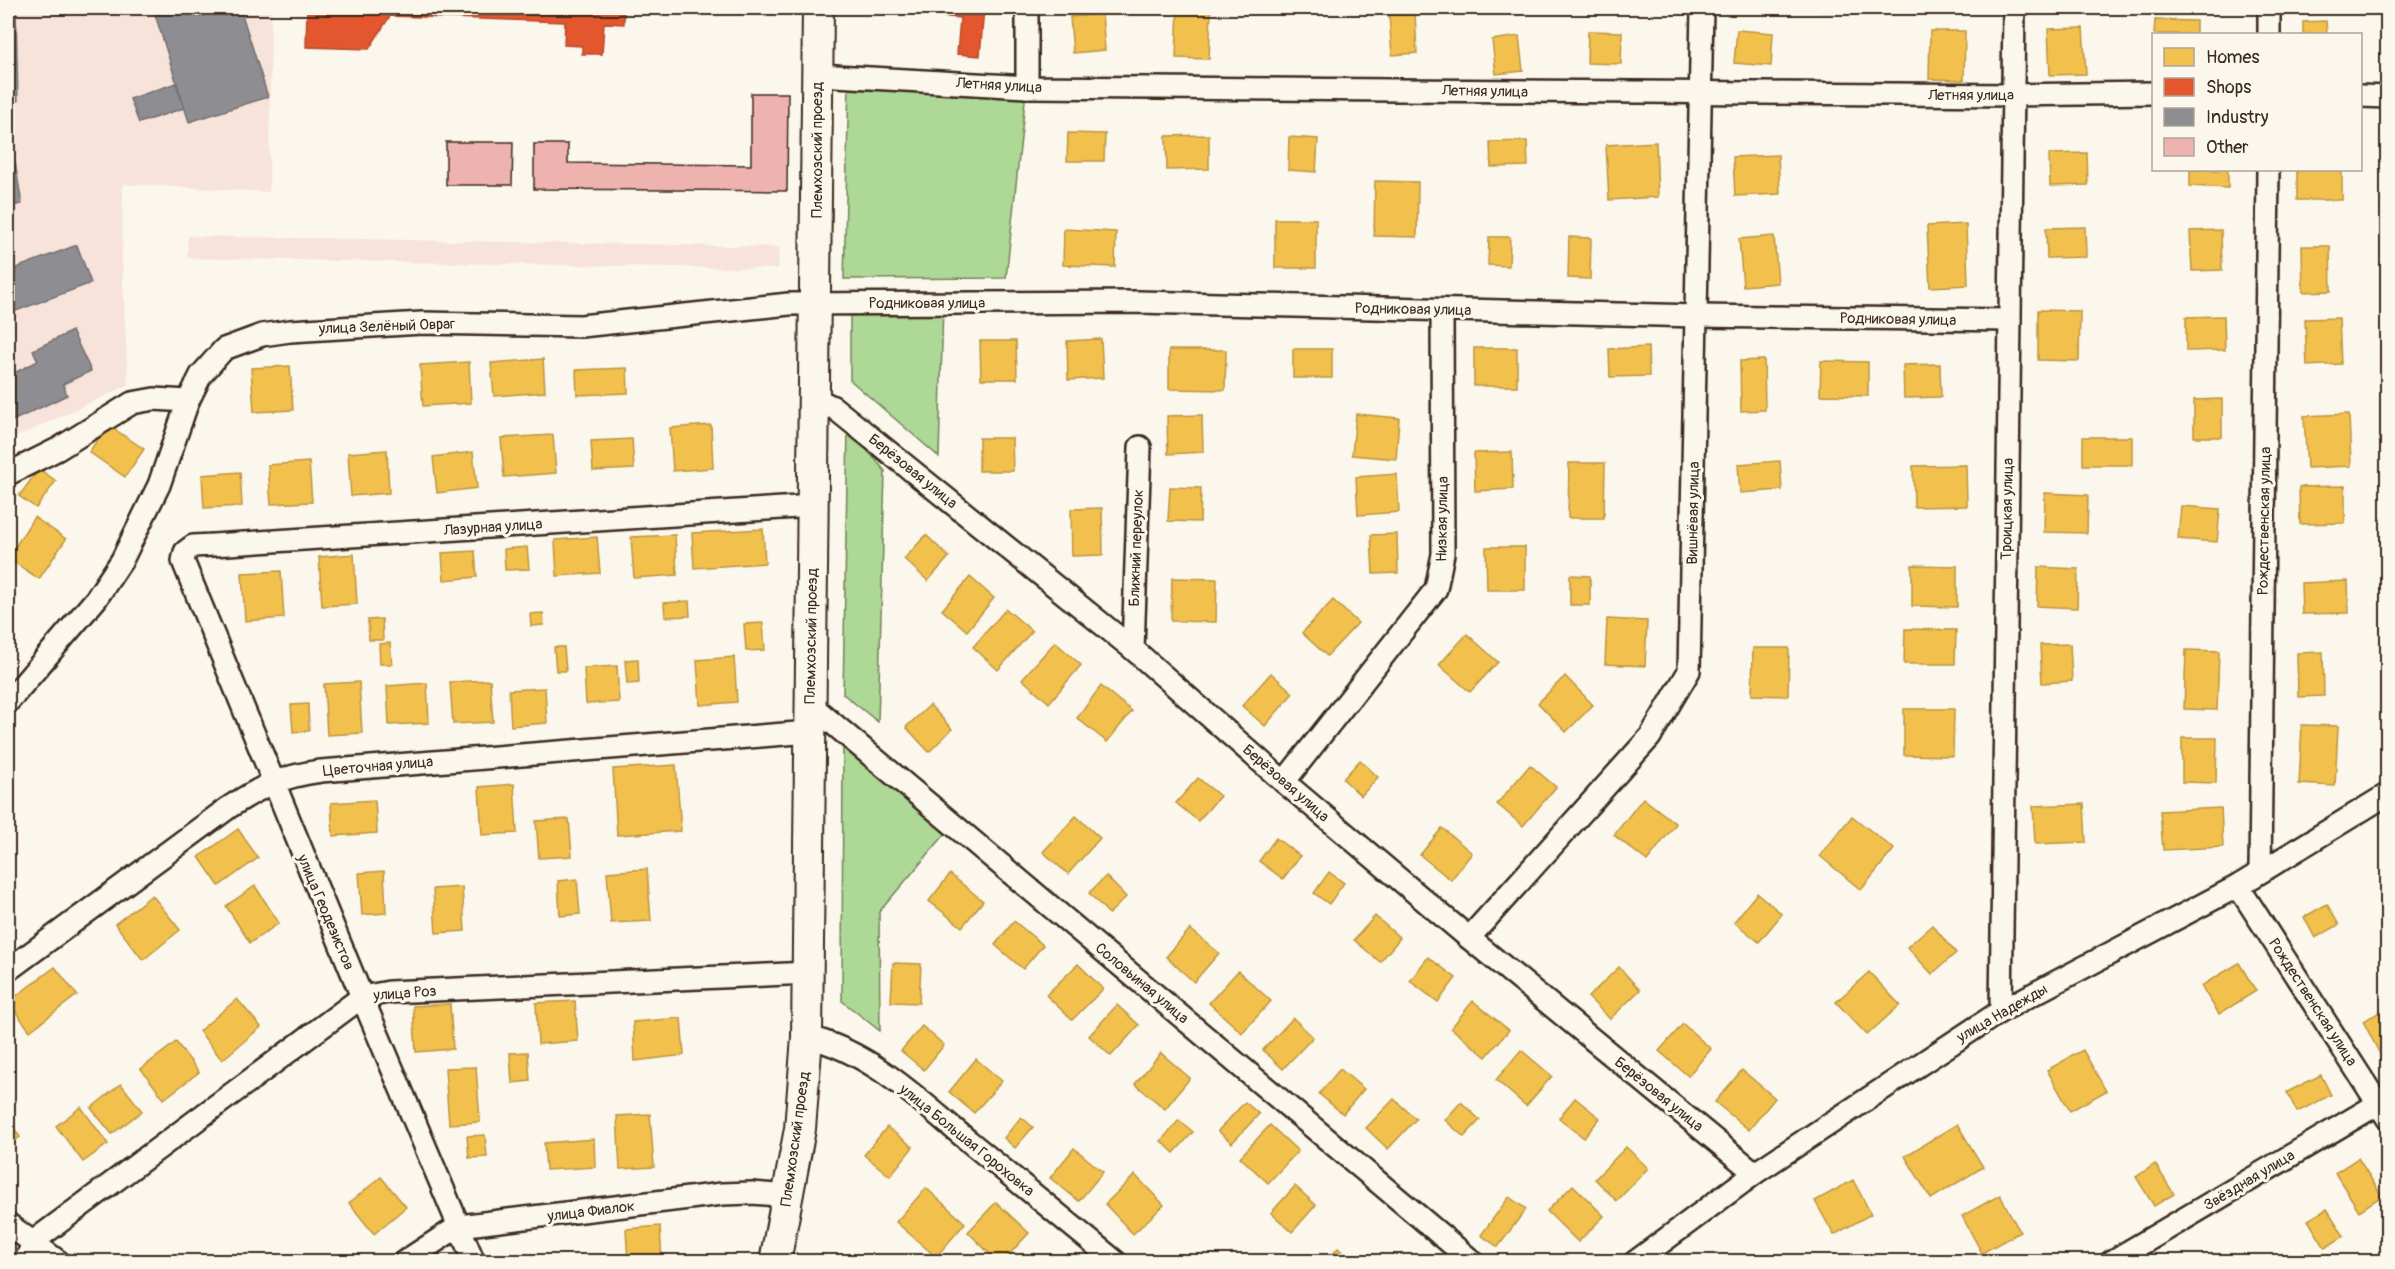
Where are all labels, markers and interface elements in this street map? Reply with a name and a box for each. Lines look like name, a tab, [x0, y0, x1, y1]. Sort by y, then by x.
legend	[2152, 33, 2362, 171]
text: Homes	[2206, 46, 2259, 69]
street label: Летняя улица	[954, 74, 1042, 97]
text: Shops	[2206, 76, 2251, 99]
street label: Летняя улица	[1441, 81, 1528, 102]
street label: Племхозский проезд	[808, 82, 827, 218]
street label: Летняя улица	[1927, 86, 2014, 105]
text: Industry	[2206, 106, 2269, 129]
text: Other	[2206, 136, 2249, 159]
street label: Родниковая улица	[869, 294, 985, 313]
street label: Родниковая улица	[1355, 299, 1471, 320]
street label: Родниковая улица	[1840, 309, 1956, 330]
street label: улица Зелёный Овраг	[317, 315, 456, 338]
street label: Берёзовая улица	[864, 430, 961, 513]
street label: Рождественская улица	[2254, 447, 2275, 595]
street label: Троицкая улица	[1997, 458, 2018, 560]
street label: Вишнёвая улица	[1683, 461, 1704, 565]
street label: Низкая улица	[1432, 476, 1453, 562]
street label: Ближний переулок	[1125, 489, 1148, 607]
street label: Лазурная улица	[442, 515, 543, 540]
street label: Племхозский проезд	[801, 568, 822, 704]
street label: Берёзовая улица	[1238, 740, 1333, 826]
street label: Цветочная улица	[322, 752, 434, 781]
street label: улица Геодезистов	[292, 851, 358, 973]
street label: Рождественская улица	[2264, 935, 2361, 1070]
street label: Соловьиная улица	[1091, 939, 1192, 1028]
street label: улица Надежды	[1953, 980, 2051, 1048]
street label: улица Роз	[372, 982, 437, 1005]
street label: Берёзовая улица	[1610, 1053, 1707, 1136]
street label: Племхозский проезд	[777, 1070, 814, 1208]
street label: улица Большая Гороховка	[894, 1079, 1038, 1201]
street label: Звёздная улица	[2200, 1146, 2298, 1215]
street label: улица Фиалок	[545, 1197, 636, 1226]

